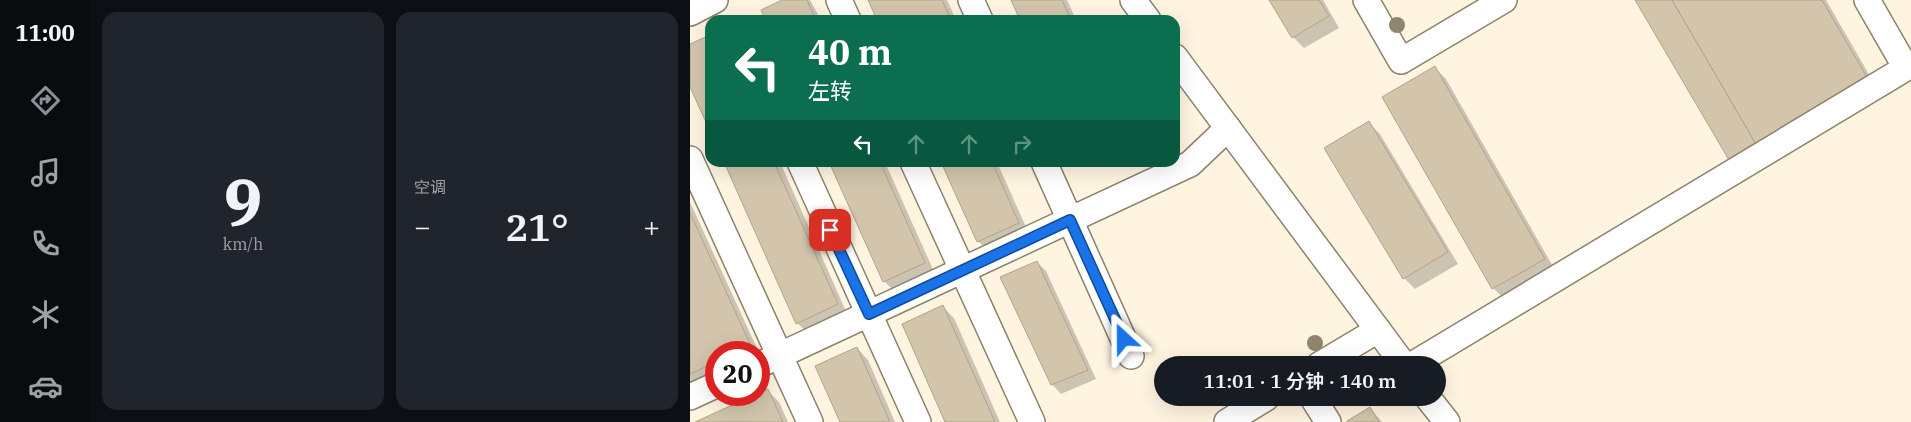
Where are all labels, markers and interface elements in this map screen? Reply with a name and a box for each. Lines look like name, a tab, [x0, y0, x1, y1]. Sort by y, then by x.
text: 11:00	[15, 18, 75, 47]
text: 40 m	[808, 29, 892, 75]
icon: left	[725, 35, 790, 100]
text: 左转	[808, 76, 852, 105]
icon: directions	[28, 83, 63, 118]
icon: left	[849, 130, 877, 158]
icon: ahead	[902, 130, 930, 158]
icon: ahead	[955, 130, 983, 158]
icon: right	[1008, 130, 1036, 158]
icon: music	[28, 155, 63, 190]
text: 9	[223, 159, 263, 244]
text: 空调	[414, 177, 446, 197]
text: 21°	[505, 202, 569, 251]
text: −	[414, 208, 431, 245]
text: +	[643, 208, 660, 245]
pin	[809, 209, 851, 251]
icon: arrive	[816, 216, 844, 244]
icon: phone	[28, 226, 63, 261]
text: km/h	[223, 234, 263, 254]
icon: climate	[28, 297, 63, 332]
position arrow	[1097, 312, 1149, 364]
speed limit sign: 20	[705, 341, 770, 406]
icon: car	[28, 369, 63, 404]
text: 11:01 · 1 分钟 · 140 m	[1204, 369, 1396, 393]

